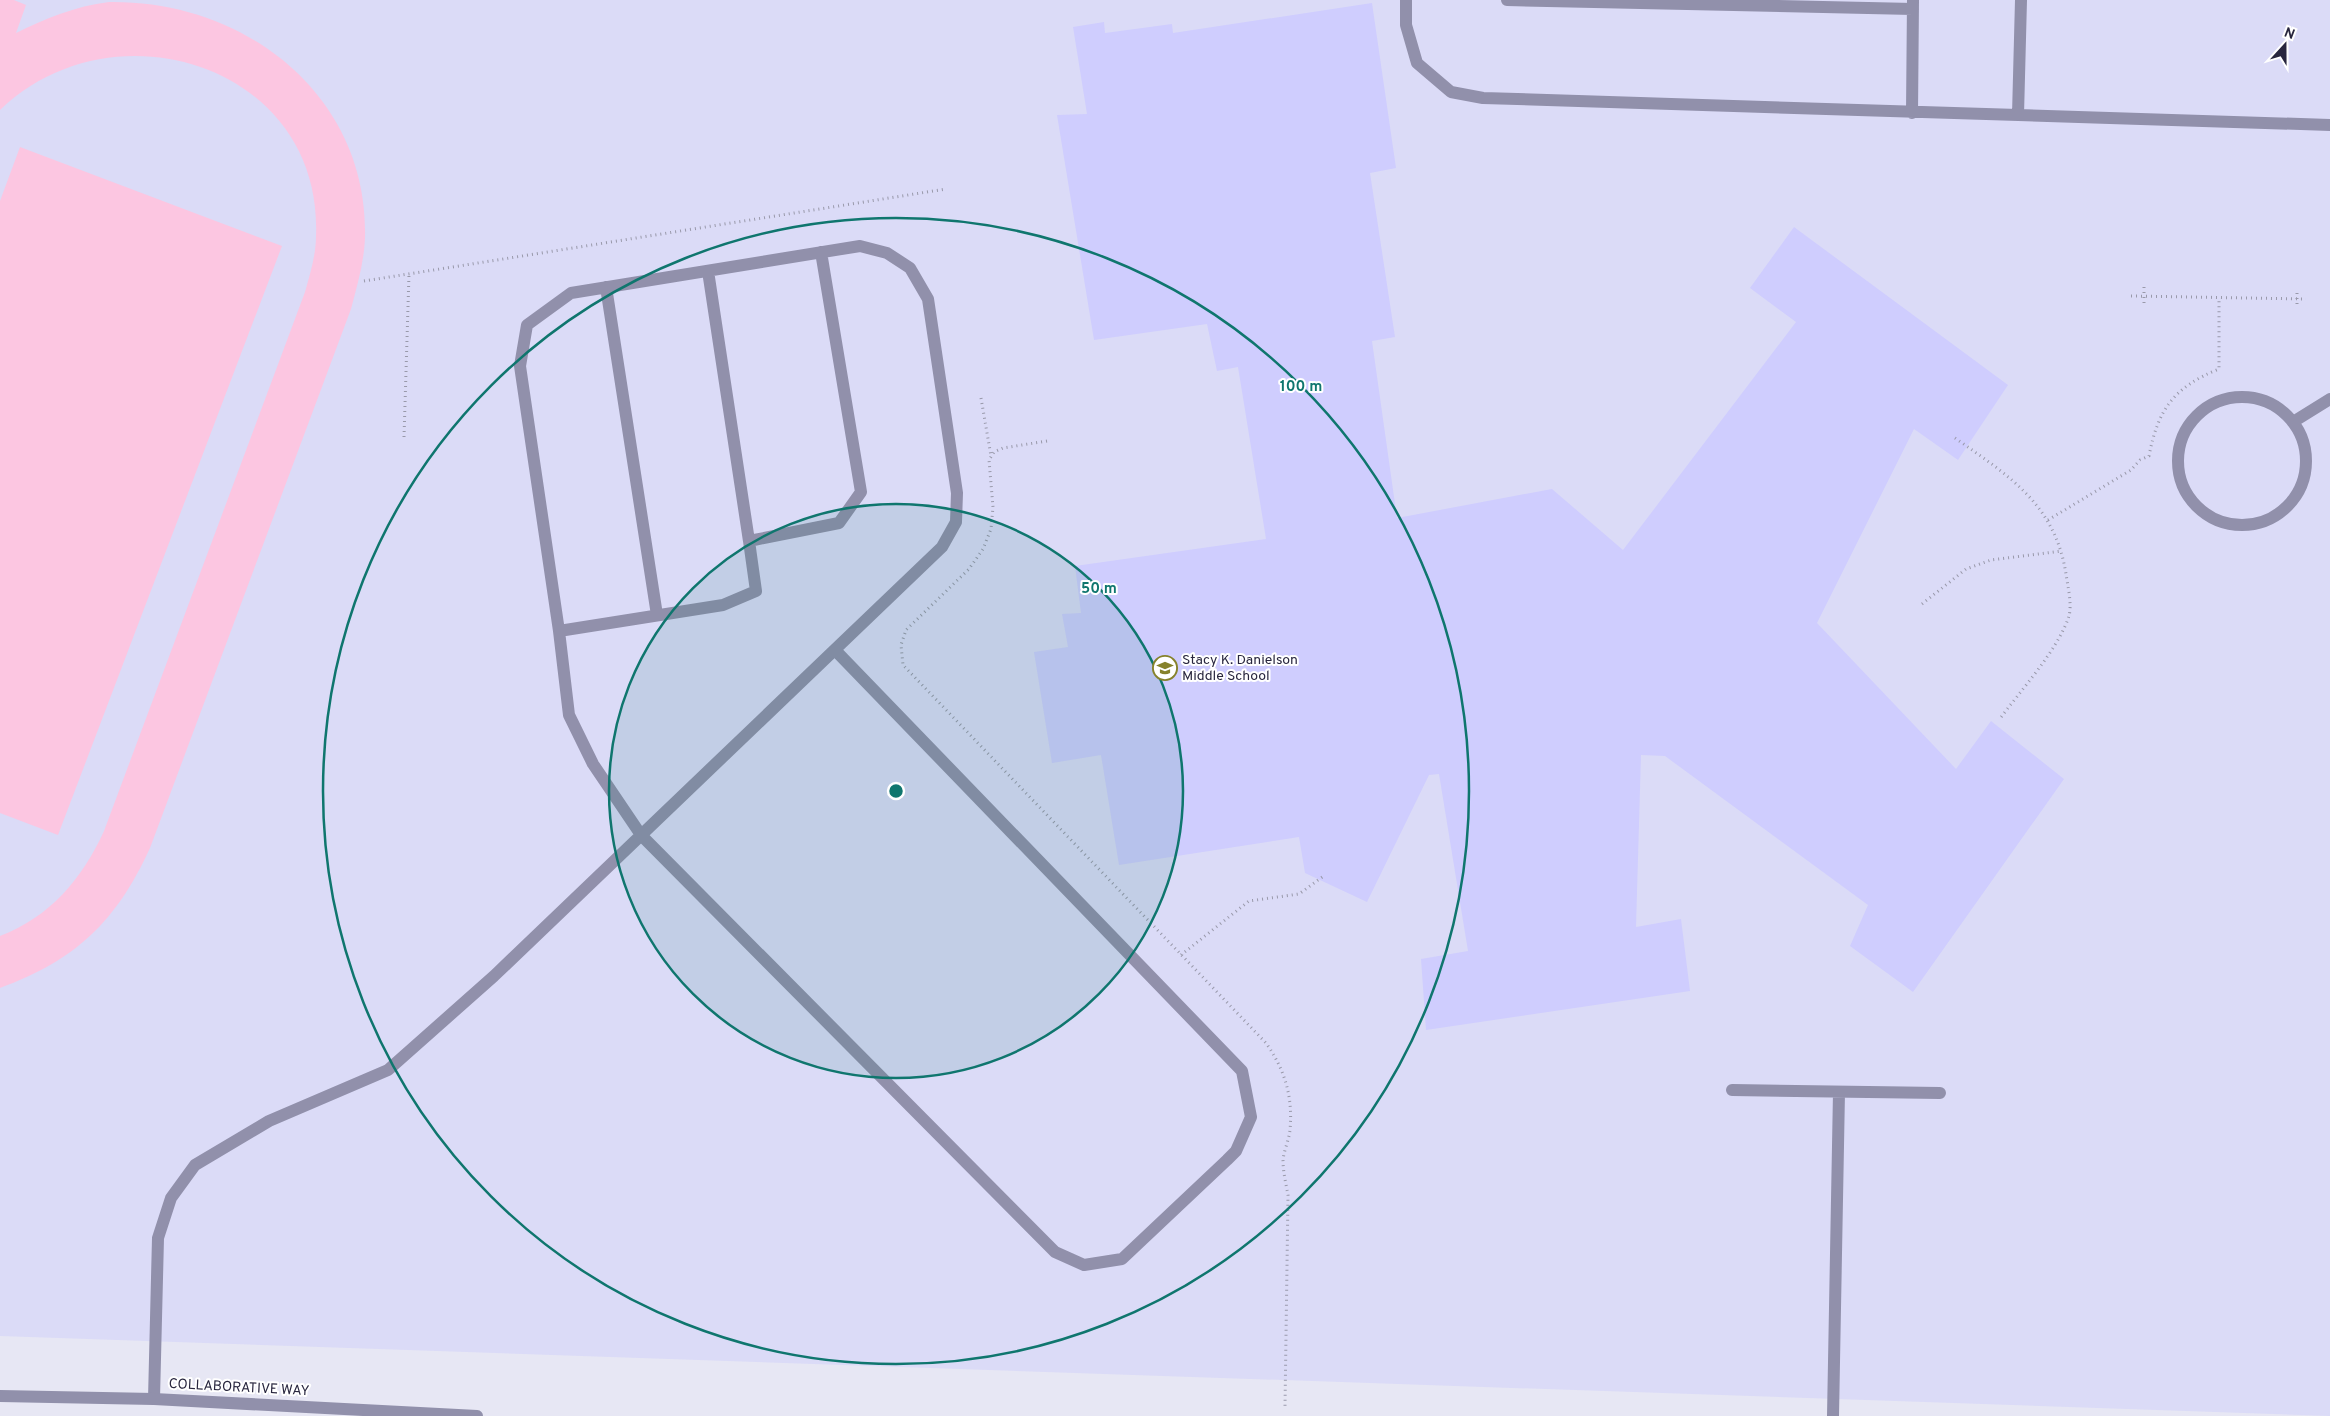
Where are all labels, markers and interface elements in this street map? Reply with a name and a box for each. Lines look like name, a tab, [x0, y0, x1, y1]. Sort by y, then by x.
north arrow	[2260, 20, 2310, 70]
text: N	[2281, 25, 2297, 44]
text: 100 m	[1280, 378, 1322, 397]
text: 50 m	[1081, 580, 1117, 599]
place label: Stacy K. Danielson Middle School	[1182, 652, 1298, 685]
school or university icon: Stacy K. Danielson Middle School	[1152, 655, 1178, 681]
centre of rings	[887, 782, 905, 800]
street label: COLLABORATIVE WAY	[168, 1376, 310, 1400]

